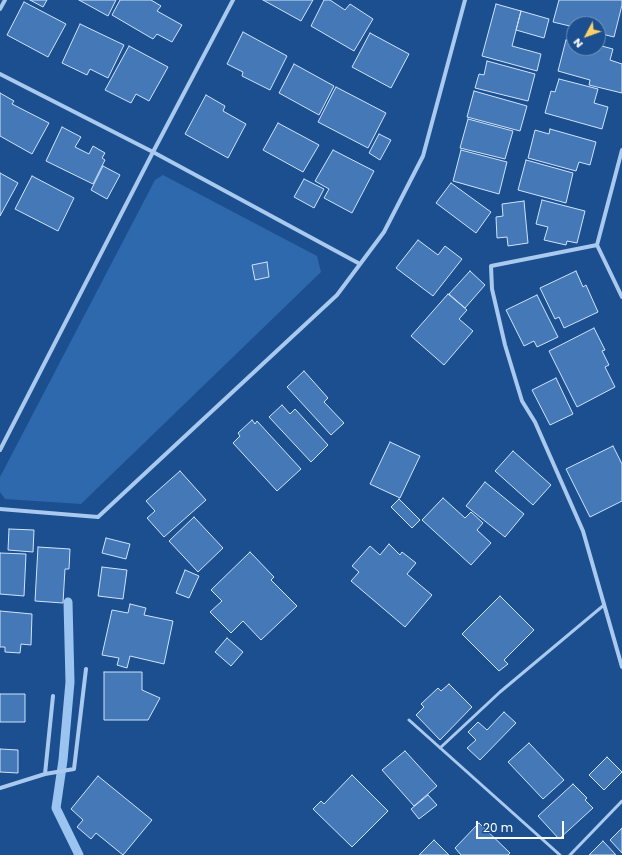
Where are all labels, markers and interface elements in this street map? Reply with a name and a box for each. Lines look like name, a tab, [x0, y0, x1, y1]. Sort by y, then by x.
north arrow	[566, 16, 606, 56]
text: N	[569, 35, 586, 52]
scale bar	[478, 813, 566, 839]
text: 20 m	[483, 819, 513, 836]

